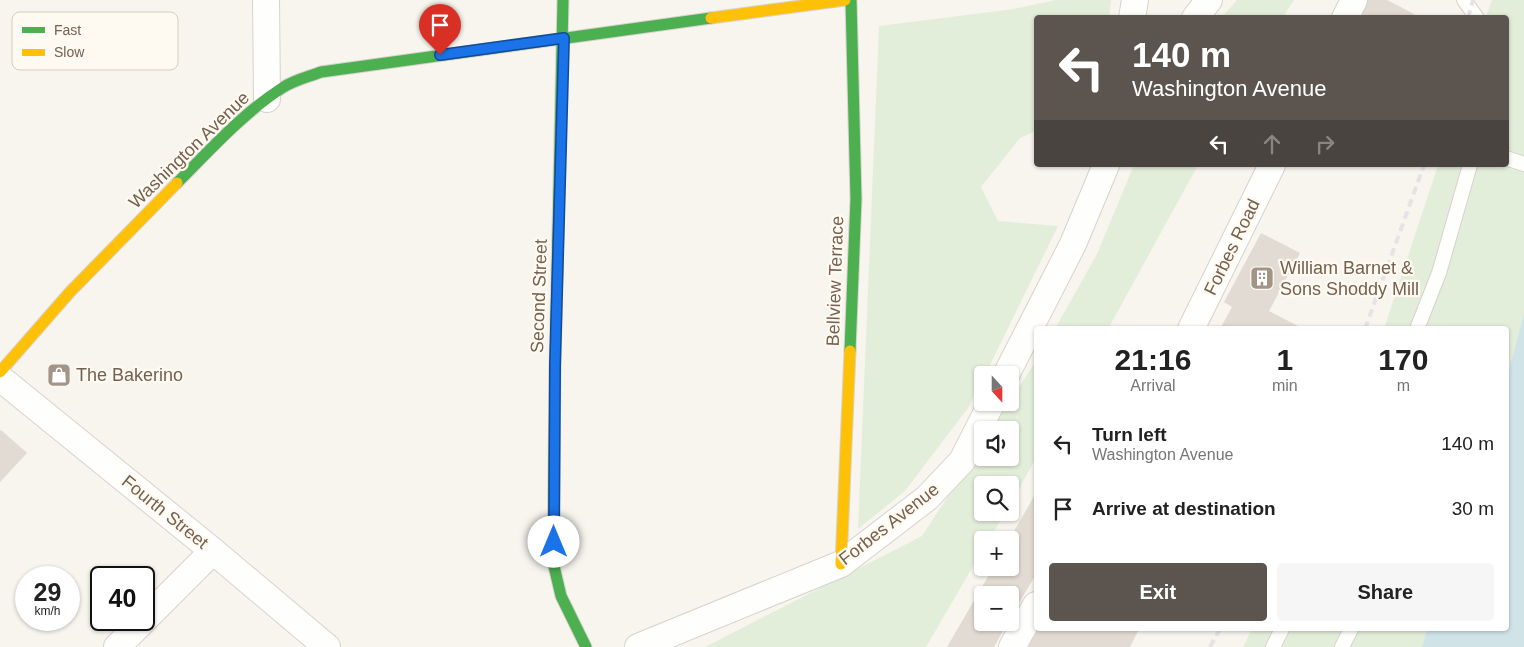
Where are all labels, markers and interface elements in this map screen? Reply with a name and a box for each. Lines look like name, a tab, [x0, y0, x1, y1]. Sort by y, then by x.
pin	[419, 4, 461, 55]
icon: arrive	[426, 11, 454, 39]
legend	[12, 12, 178, 70]
text: Fast	[54, 22, 81, 38]
icon: left	[1049, 35, 1114, 100]
text: 140 m	[1132, 35, 1231, 74]
text: Slow	[54, 44, 85, 60]
text: Washington Avenue	[1132, 76, 1326, 101]
street label: Washington Avenue	[125, 88, 253, 212]
icon: left	[1205, 130, 1233, 158]
icon: ahead	[1258, 130, 1286, 158]
icon: right	[1311, 130, 1339, 158]
street label: Forbes Road	[1200, 196, 1264, 298]
street label: Bellview Terrace	[823, 215, 847, 347]
street label: Second Street	[527, 239, 551, 353]
place label: William Barnet & Sons Shoddy Mill	[1280, 258, 1419, 299]
building icon: William Barnet & Sons Shoddy Mill	[1249, 265, 1275, 291]
text: 21:16	[1115, 343, 1191, 376]
text: 1	[1276, 343, 1293, 376]
text: 170	[1378, 343, 1428, 376]
shop icon: The Bakerino	[46, 362, 72, 388]
place label: The Bakerino	[76, 365, 183, 385]
north arrow	[974, 366, 1019, 411]
map controls	[974, 366, 1019, 631]
text: Arrival	[1130, 377, 1176, 394]
text: min	[1272, 377, 1298, 394]
text: m	[1397, 377, 1410, 394]
button: sound	[974, 421, 1019, 466]
text: Turn left	[1092, 424, 1167, 445]
icon: left	[1049, 430, 1077, 458]
text: 140 m	[1441, 433, 1494, 454]
text: Washington Avenue	[1092, 446, 1233, 463]
street label: Fourth Street	[118, 471, 212, 553]
button: search	[974, 476, 1019, 521]
street label: Forbes Avenue	[835, 479, 943, 569]
icon: arrive	[1049, 495, 1077, 523]
text: Arrive at destination	[1092, 498, 1276, 519]
text: 30 m	[1452, 498, 1494, 519]
position arrow	[527, 515, 579, 567]
button: +	[974, 531, 1019, 576]
button: Exit	[1049, 563, 1267, 621]
button: Share	[1277, 563, 1494, 621]
speed limit sign: 40	[90, 566, 155, 631]
text: 29	[34, 578, 61, 606]
button: −	[974, 586, 1019, 631]
text: km/h	[34, 604, 61, 618]

